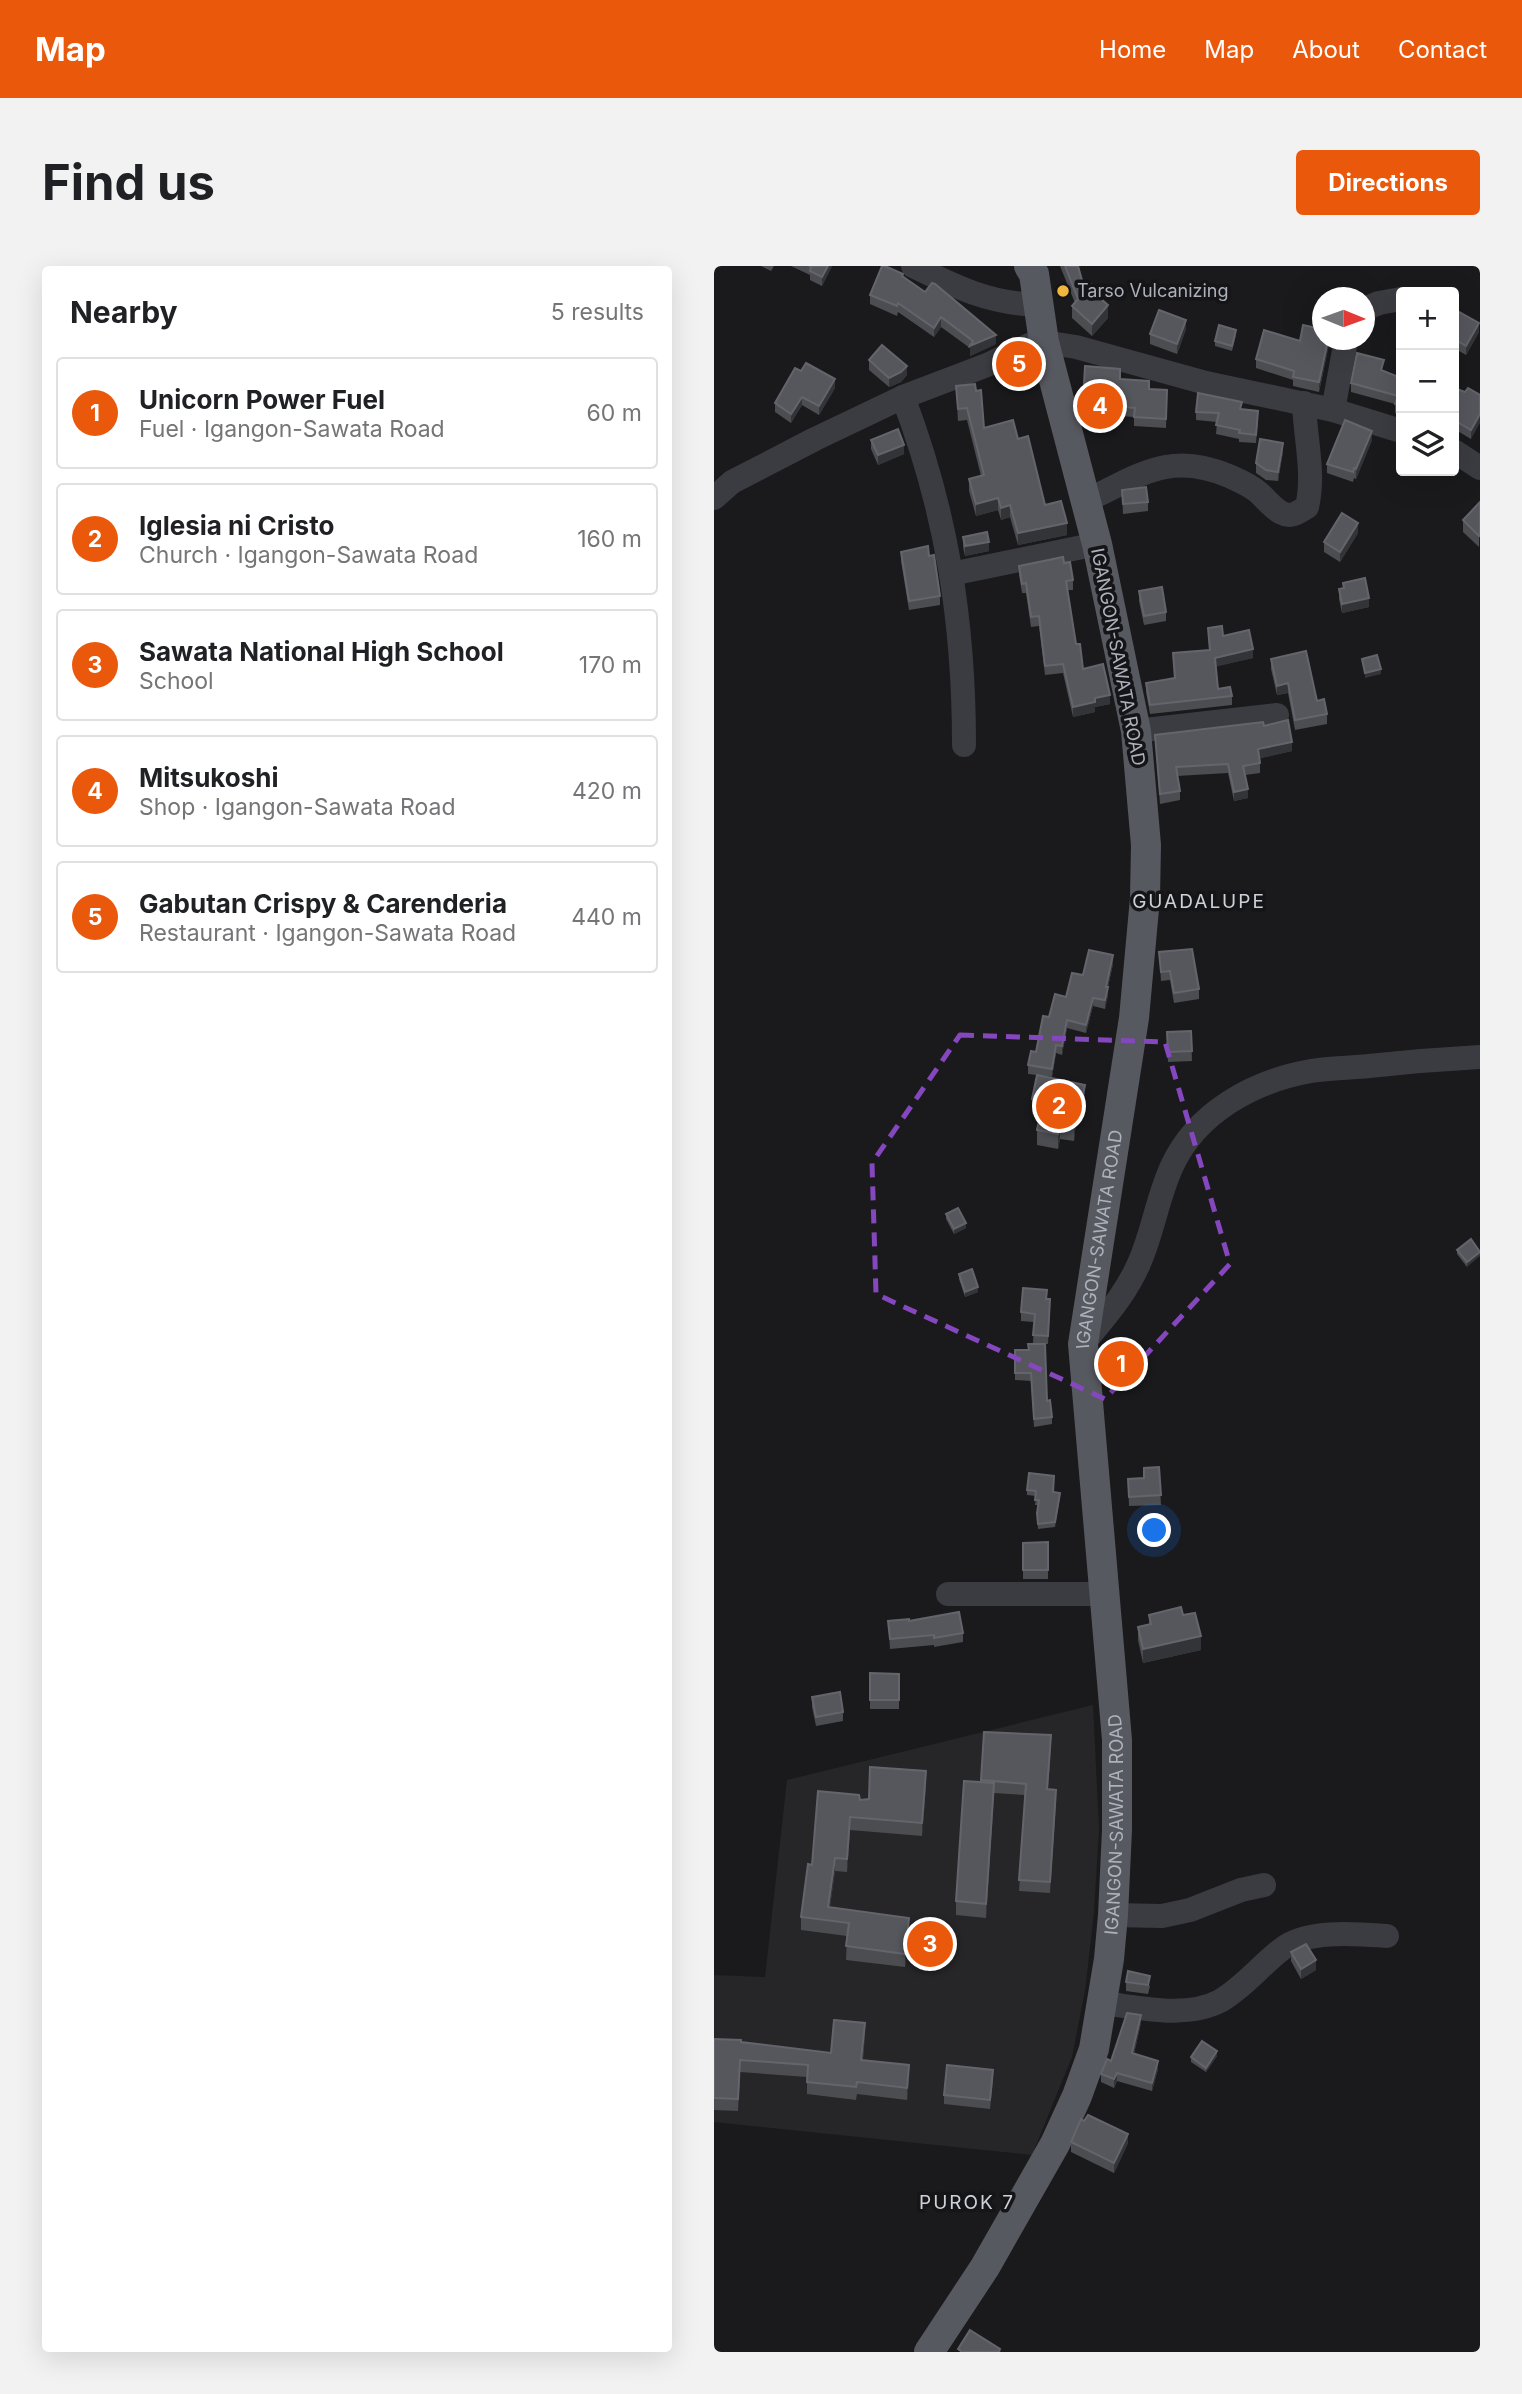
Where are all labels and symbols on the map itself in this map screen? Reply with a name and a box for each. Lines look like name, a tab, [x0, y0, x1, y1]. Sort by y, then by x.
place label: Tarso Vulcanizing	[1077, 280, 1229, 301]
marker: Tarso Vulcanizing	[1055, 283, 1071, 299]
north arrow	[1312, 287, 1375, 350]
pin: 5	[996, 338, 1042, 390]
pin: 4	[1077, 380, 1123, 432]
street label: IGANGON-SAWATA ROAD	[1087, 546, 1150, 767]
district label: GUADALUPE	[1132, 890, 1266, 913]
pin: 2	[1036, 1080, 1082, 1132]
street label: IGANGON-SAWATA ROAD	[1072, 1128, 1126, 1350]
pin: 1	[1098, 1338, 1144, 1390]
your location	[1137, 1513, 1171, 1547]
street label: IGANGON-SAWATA ROAD	[1100, 1713, 1127, 1936]
pin: 3	[907, 1918, 953, 1970]
district label: PUROK 7	[919, 2191, 1015, 2214]

